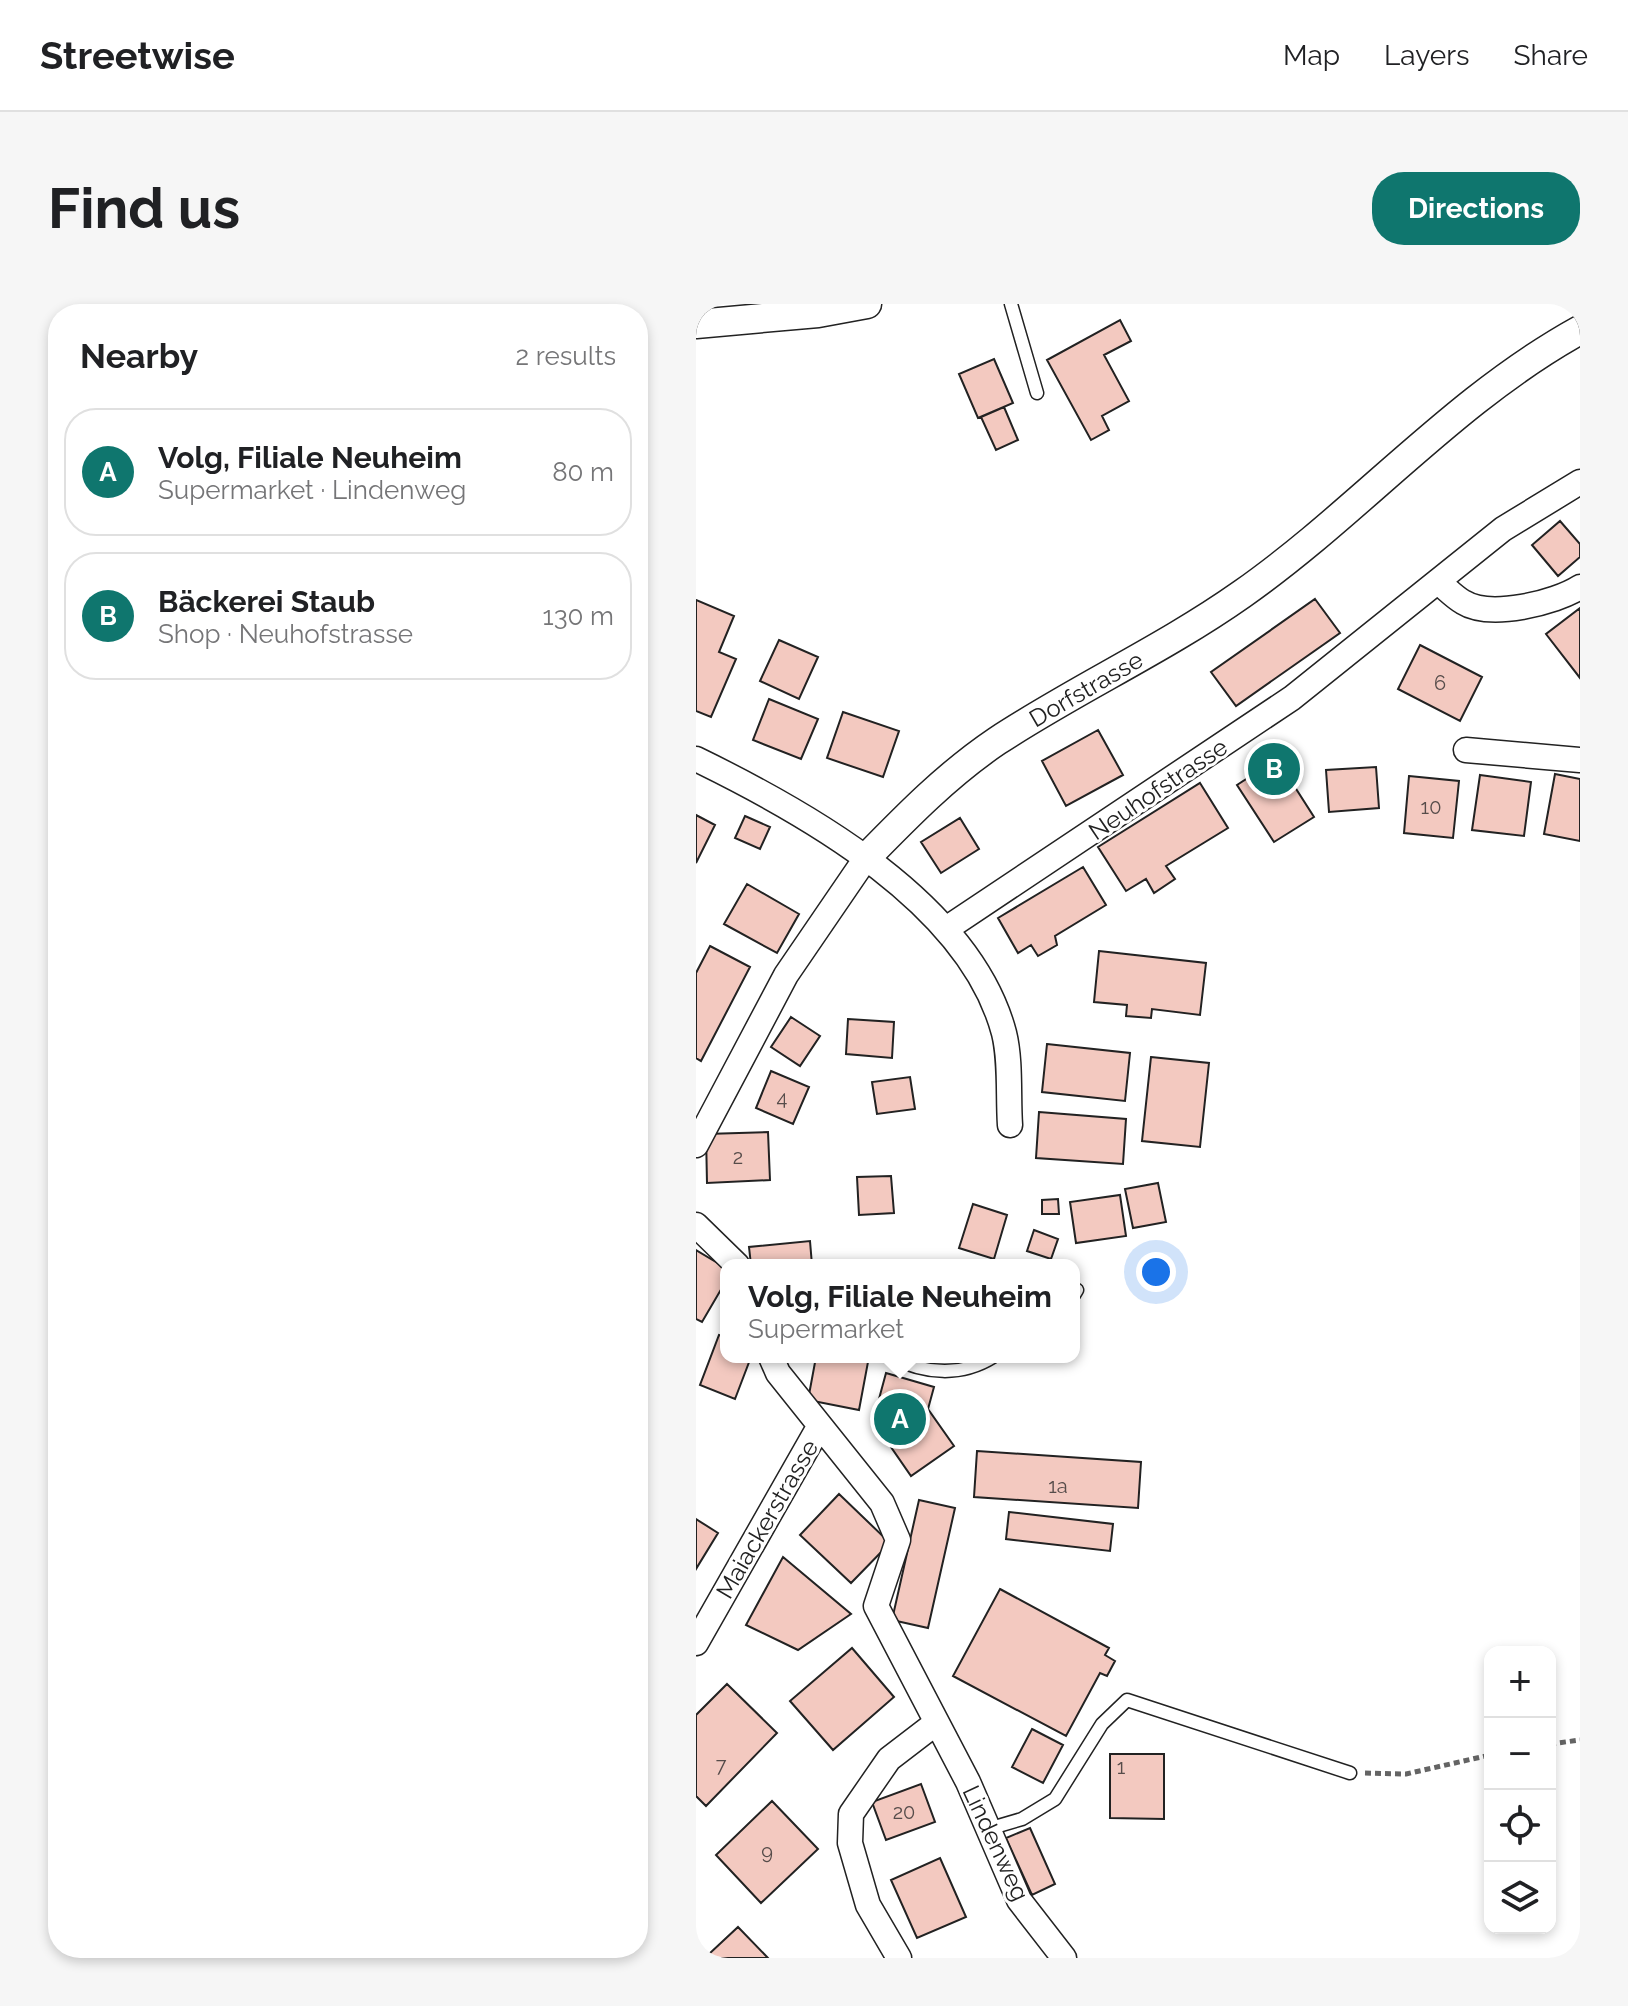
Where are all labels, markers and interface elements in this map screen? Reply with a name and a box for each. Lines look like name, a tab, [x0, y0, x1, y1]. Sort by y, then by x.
text: Streetwise	[40, 33, 235, 78]
text: Map	[1283, 39, 1340, 72]
text: Layers	[1384, 39, 1470, 72]
text: Share	[1514, 39, 1588, 72]
button: Directions	[1372, 172, 1580, 245]
text: Find us	[48, 175, 240, 241]
text: Nearby	[80, 336, 198, 376]
text: 2 results	[516, 341, 616, 371]
text: Volg, Filiale Neuheim	[158, 440, 462, 475]
text: A	[99, 457, 117, 487]
text: 80 m	[552, 457, 614, 487]
text: Supermarket · Lindenweg	[158, 475, 466, 505]
text: Bäckerei Staub	[158, 584, 375, 619]
text: B	[99, 601, 117, 631]
text: 130 m	[543, 601, 614, 631]
text: Shop · Neuhofstrasse	[158, 619, 413, 649]
street label: Dorfstrasse	[1024, 645, 1148, 733]
house number: 6	[1434, 671, 1446, 695]
street label: Neuhofstrasse	[1083, 732, 1233, 846]
pin: B	[1248, 739, 1300, 799]
house number: 10	[1421, 795, 1441, 819]
house number: 4	[777, 1086, 788, 1110]
house number: 2	[733, 1145, 743, 1169]
your location	[1136, 1252, 1176, 1292]
popup	[720, 1259, 1080, 1363]
text: Volg, Filiale Neuheim	[748, 1279, 1052, 1314]
text: Supermarket	[748, 1314, 904, 1344]
pin: A	[874, 1389, 926, 1449]
street label: Maiackerstrasse	[710, 1434, 824, 1604]
house number: 1a	[1048, 1474, 1068, 1498]
map controls	[1484, 1646, 1556, 1934]
button: +	[1484, 1646, 1556, 1718]
button: −	[1484, 1718, 1556, 1790]
house number: 7	[716, 1753, 727, 1777]
house number: 1	[1117, 1755, 1126, 1779]
street label: Lindenweg	[957, 1781, 1035, 1905]
button: locate	[1484, 1790, 1556, 1862]
house number: 20	[893, 1800, 915, 1824]
house number: 9	[761, 1840, 773, 1864]
button: layers	[1484, 1862, 1556, 1934]

